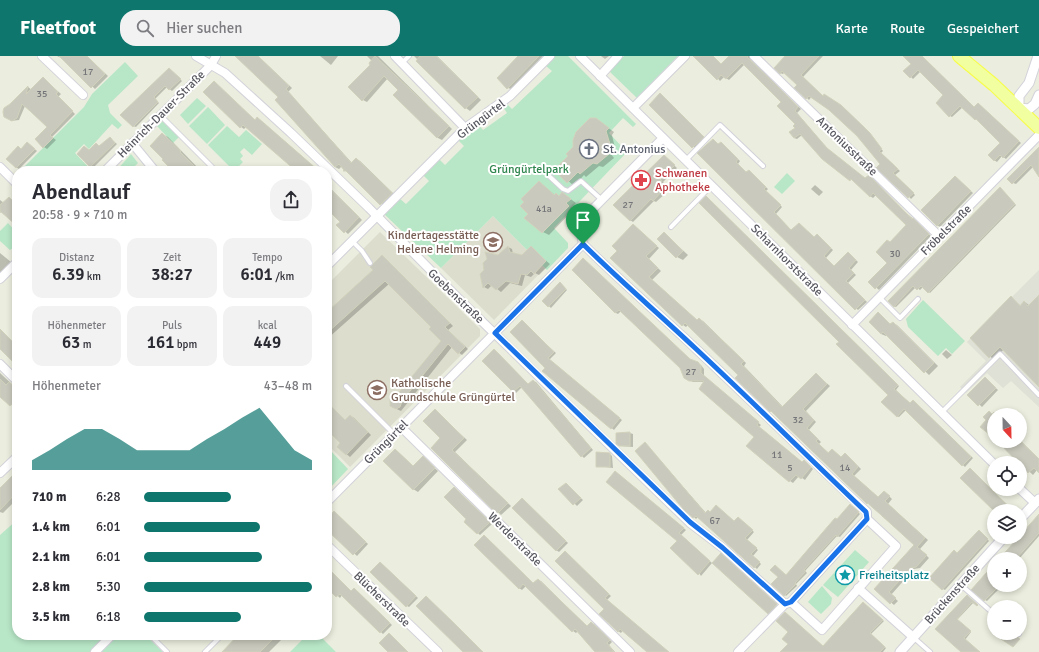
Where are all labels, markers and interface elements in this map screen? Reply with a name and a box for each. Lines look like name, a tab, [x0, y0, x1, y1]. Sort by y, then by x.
search box	[120, 10, 400, 46]
text: Fleetfoot	[20, 16, 96, 40]
icon: search	[134, 17, 156, 39]
text: Hier suchen	[166, 19, 242, 37]
text: Karte	[835, 20, 868, 37]
text: Route	[890, 20, 925, 37]
text: Gespeichert	[947, 20, 1019, 37]
house number: 17	[83, 66, 93, 78]
street label: Heinrich-Dauer-Straße	[114, 67, 208, 161]
house number: 35	[37, 88, 47, 100]
street label: Grüngürtel	[454, 96, 509, 142]
street label: Antoniusstraße	[813, 113, 880, 179]
church icon: St. Antonius	[578, 138, 600, 160]
place label: St. Antonius	[603, 142, 666, 157]
park label: Grüngürtelpark	[489, 162, 569, 177]
place label: Schwanen Aphotheke	[655, 166, 710, 195]
pharmacy icon: Schwanen Aphotheke	[630, 169, 652, 191]
text: Abendlauf	[32, 178, 130, 205]
button: share	[270, 179, 312, 221]
house number: 27	[623, 199, 633, 211]
street label: Fröbelstraße	[918, 202, 975, 259]
house number: 41a	[536, 203, 552, 215]
pin	[566, 203, 600, 244]
text: 20:58 · 9 × 710 m	[32, 207, 127, 223]
icon: arrive	[572, 209, 594, 231]
street label: Scharnhorststraße	[747, 221, 826, 300]
place label: Kindertagesstätte Helene Helming	[387, 228, 479, 257]
school or university icon: Kindertagesstätte Helene Helming	[482, 231, 504, 253]
house number: 30	[890, 248, 900, 260]
text: Distanz	[59, 251, 94, 264]
text: Zeit	[163, 251, 181, 264]
text: Tempo	[252, 251, 282, 264]
text: 6.39	[52, 264, 84, 285]
text: 38:27	[151, 264, 193, 285]
text: 6:01	[240, 264, 273, 285]
street label: Goebenstraße	[424, 266, 487, 327]
text: km	[84, 270, 101, 283]
text: /km	[273, 270, 294, 283]
text: Höhenmeter	[48, 319, 106, 332]
text: Puls	[162, 319, 182, 332]
text: kcal	[258, 319, 277, 332]
text: 63	[62, 332, 80, 353]
text: 161	[147, 332, 174, 353]
text: 449	[254, 332, 281, 353]
text: m	[80, 338, 91, 351]
text: bpm	[174, 338, 197, 351]
house number: 27	[686, 366, 696, 378]
place label: Katholische Grundschule Grüngürtel	[391, 376, 516, 405]
text: Höhenmeter	[32, 378, 101, 394]
text: 43–48 m	[264, 378, 312, 394]
school or university icon: Katholische Grundschule Grüngürtel	[366, 379, 388, 401]
north arrow	[987, 408, 1027, 448]
map controls	[987, 408, 1027, 640]
house number: 32	[793, 414, 803, 426]
street label: Grüngürtel	[361, 417, 412, 468]
house number: 11	[772, 449, 782, 461]
button: locate	[987, 456, 1027, 496]
house number: 5	[787, 462, 793, 474]
house number: 14	[840, 462, 851, 474]
text: 710 m	[32, 489, 66, 505]
text: 6:28	[96, 489, 121, 505]
button: layers	[987, 504, 1027, 544]
street label: Werderstraße	[485, 509, 545, 569]
house number: 67	[710, 515, 720, 527]
text: 1.4 km	[32, 519, 70, 535]
text: 6:01	[96, 519, 121, 535]
text: 2.1 km	[32, 549, 70, 565]
text: 6:01	[96, 549, 121, 565]
button: +	[987, 552, 1027, 592]
street label: Brückenstraße	[922, 561, 983, 627]
place icon: Freiheitsplatz	[834, 564, 856, 586]
place label: Freiheitsplatz	[859, 568, 929, 583]
street label: Blücherstraße	[350, 569, 413, 630]
text: 2.8 km	[32, 579, 70, 595]
text: 5:30	[96, 579, 121, 595]
button: −	[987, 600, 1027, 640]
text: 3.5 km	[32, 609, 70, 625]
text: 6:18	[96, 609, 121, 625]

